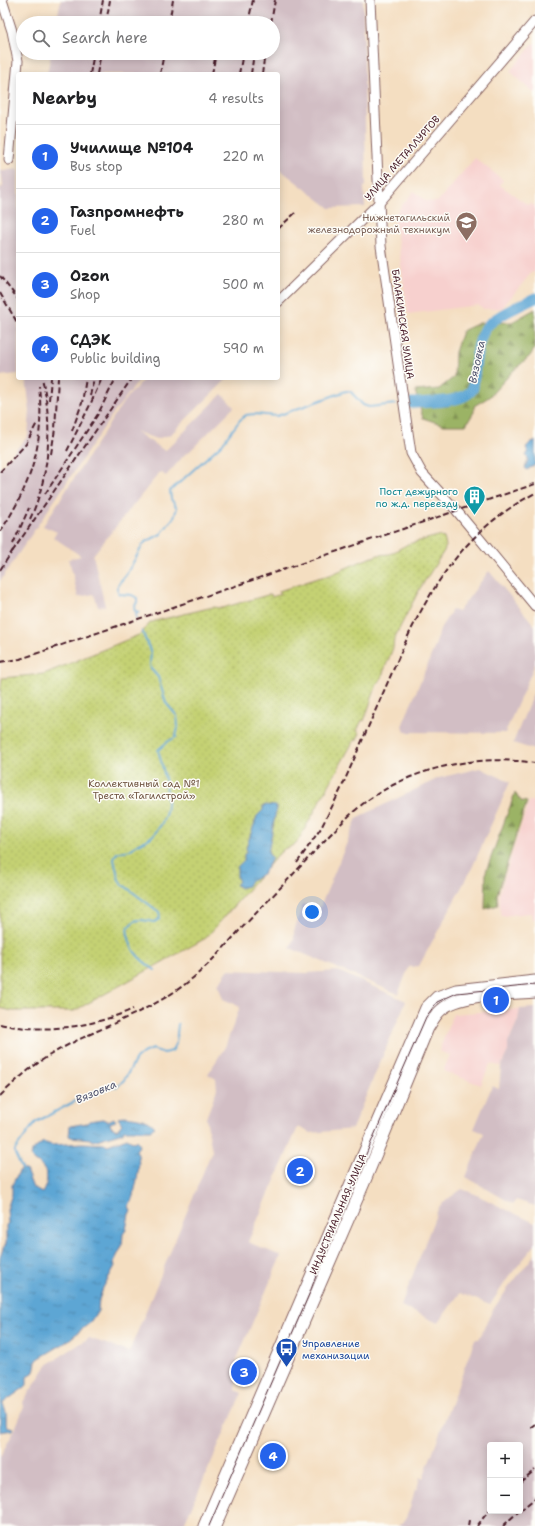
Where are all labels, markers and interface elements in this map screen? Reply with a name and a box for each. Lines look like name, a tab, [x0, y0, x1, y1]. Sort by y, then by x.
search box	[16, 16, 280, 60]
icon: search	[30, 27, 52, 49]
text: Search here	[62, 28, 148, 48]
text: Nearby	[32, 87, 97, 109]
text: 4 results	[208, 90, 264, 107]
street label: УЛИЦА МЕТАЛЛУРГОВ	[361, 113, 443, 203]
text: Училище №104	[70, 138, 193, 158]
text: 1	[42, 148, 48, 165]
text: 220 m	[222, 148, 264, 165]
text: Bus stop	[70, 158, 122, 175]
text: Газпромнефть	[70, 202, 184, 222]
school or university icon: Нижнетагильский железнодорожный техникум	[453, 210, 479, 243]
place label: Нижнетагильский железнодорожный техникум	[308, 211, 450, 236]
text: 2	[40, 212, 50, 229]
text: 280 m	[222, 212, 264, 229]
text: Fuel	[70, 222, 95, 239]
text: Ozon	[70, 266, 110, 286]
street label: БАЛАКИНСКАЯ УЛИЦА	[389, 268, 417, 380]
text: 3	[40, 276, 50, 293]
text: 500 m	[222, 276, 264, 293]
text: Shop	[70, 286, 100, 303]
text: СДЭК	[70, 330, 111, 350]
water label: Вязовка	[465, 339, 489, 385]
text: 4	[40, 340, 50, 357]
text: 590 m	[223, 340, 264, 357]
text: Public building	[70, 350, 161, 367]
building icon: Пост дежурного по ж.д. переезду	[461, 484, 487, 517]
place label: Пост дежурного по ж.д. переезду	[376, 485, 458, 510]
park label: Коллективный сад №1 Треста «Тагилстрой»	[88, 777, 200, 802]
your location	[302, 902, 322, 922]
pin: 1	[483, 985, 509, 1015]
water label: Вязовка	[73, 1077, 119, 1107]
street label: ИНДУСТРИАЛЬНАЯ УЛИЦА	[307, 1152, 369, 1276]
pin: 2	[287, 1156, 313, 1186]
bus stop icon: Управление механизации	[274, 1336, 300, 1369]
place label: Управление механизации	[302, 1337, 370, 1362]
pin: 3	[231, 1357, 257, 1387]
pin: 4	[260, 1441, 286, 1471]
map controls	[487, 1442, 523, 1514]
button: +	[487, 1442, 523, 1478]
button: −	[487, 1478, 523, 1514]

